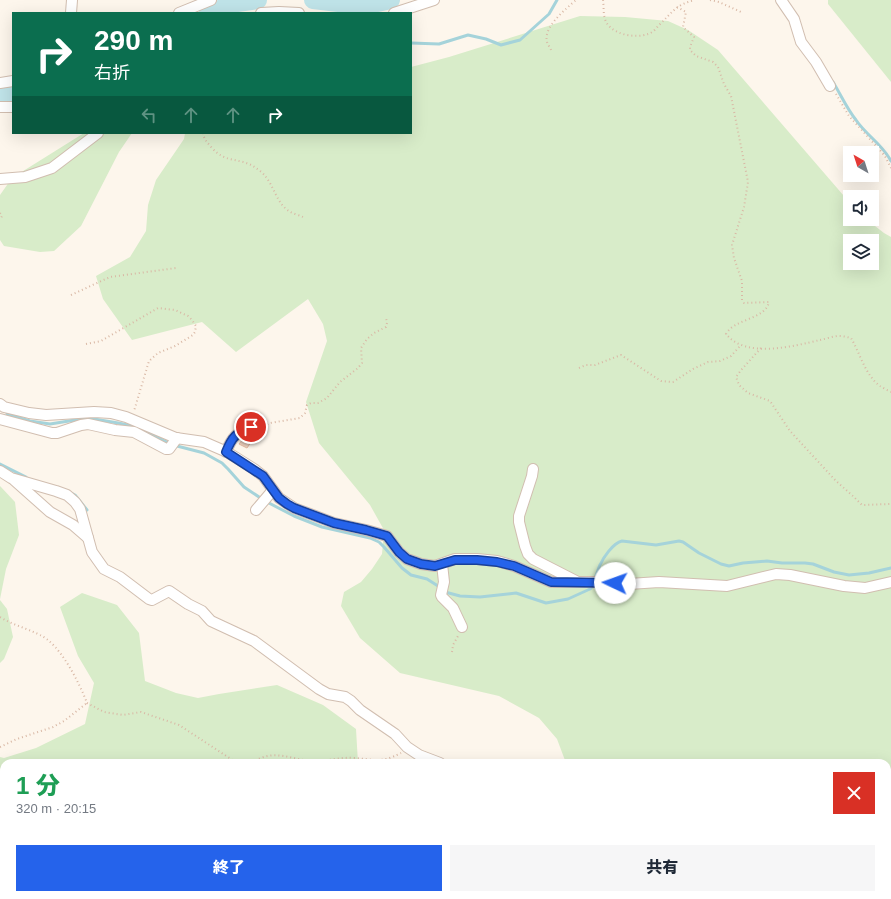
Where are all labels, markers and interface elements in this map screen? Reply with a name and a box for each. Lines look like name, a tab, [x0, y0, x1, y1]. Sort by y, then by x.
text: 290 m	[94, 25, 173, 56]
icon: right	[28, 28, 80, 80]
text: 右折	[94, 63, 130, 83]
icon: left	[138, 104, 160, 126]
icon: ahead	[180, 104, 202, 126]
icon: ahead	[222, 104, 244, 126]
icon: right	[264, 104, 286, 126]
north arrow	[843, 146, 879, 182]
map controls	[843, 146, 879, 270]
button: sound	[843, 190, 879, 226]
button: layers	[843, 234, 879, 270]
pin	[234, 410, 268, 444]
icon: arrive	[240, 416, 262, 438]
position arrow	[594, 562, 636, 604]
text: 1 分	[16, 772, 60, 799]
button: close	[833, 772, 875, 814]
text: 320 m · 20:15	[16, 801, 96, 816]
button: 終了	[16, 845, 442, 891]
button: 共有	[450, 845, 875, 891]

